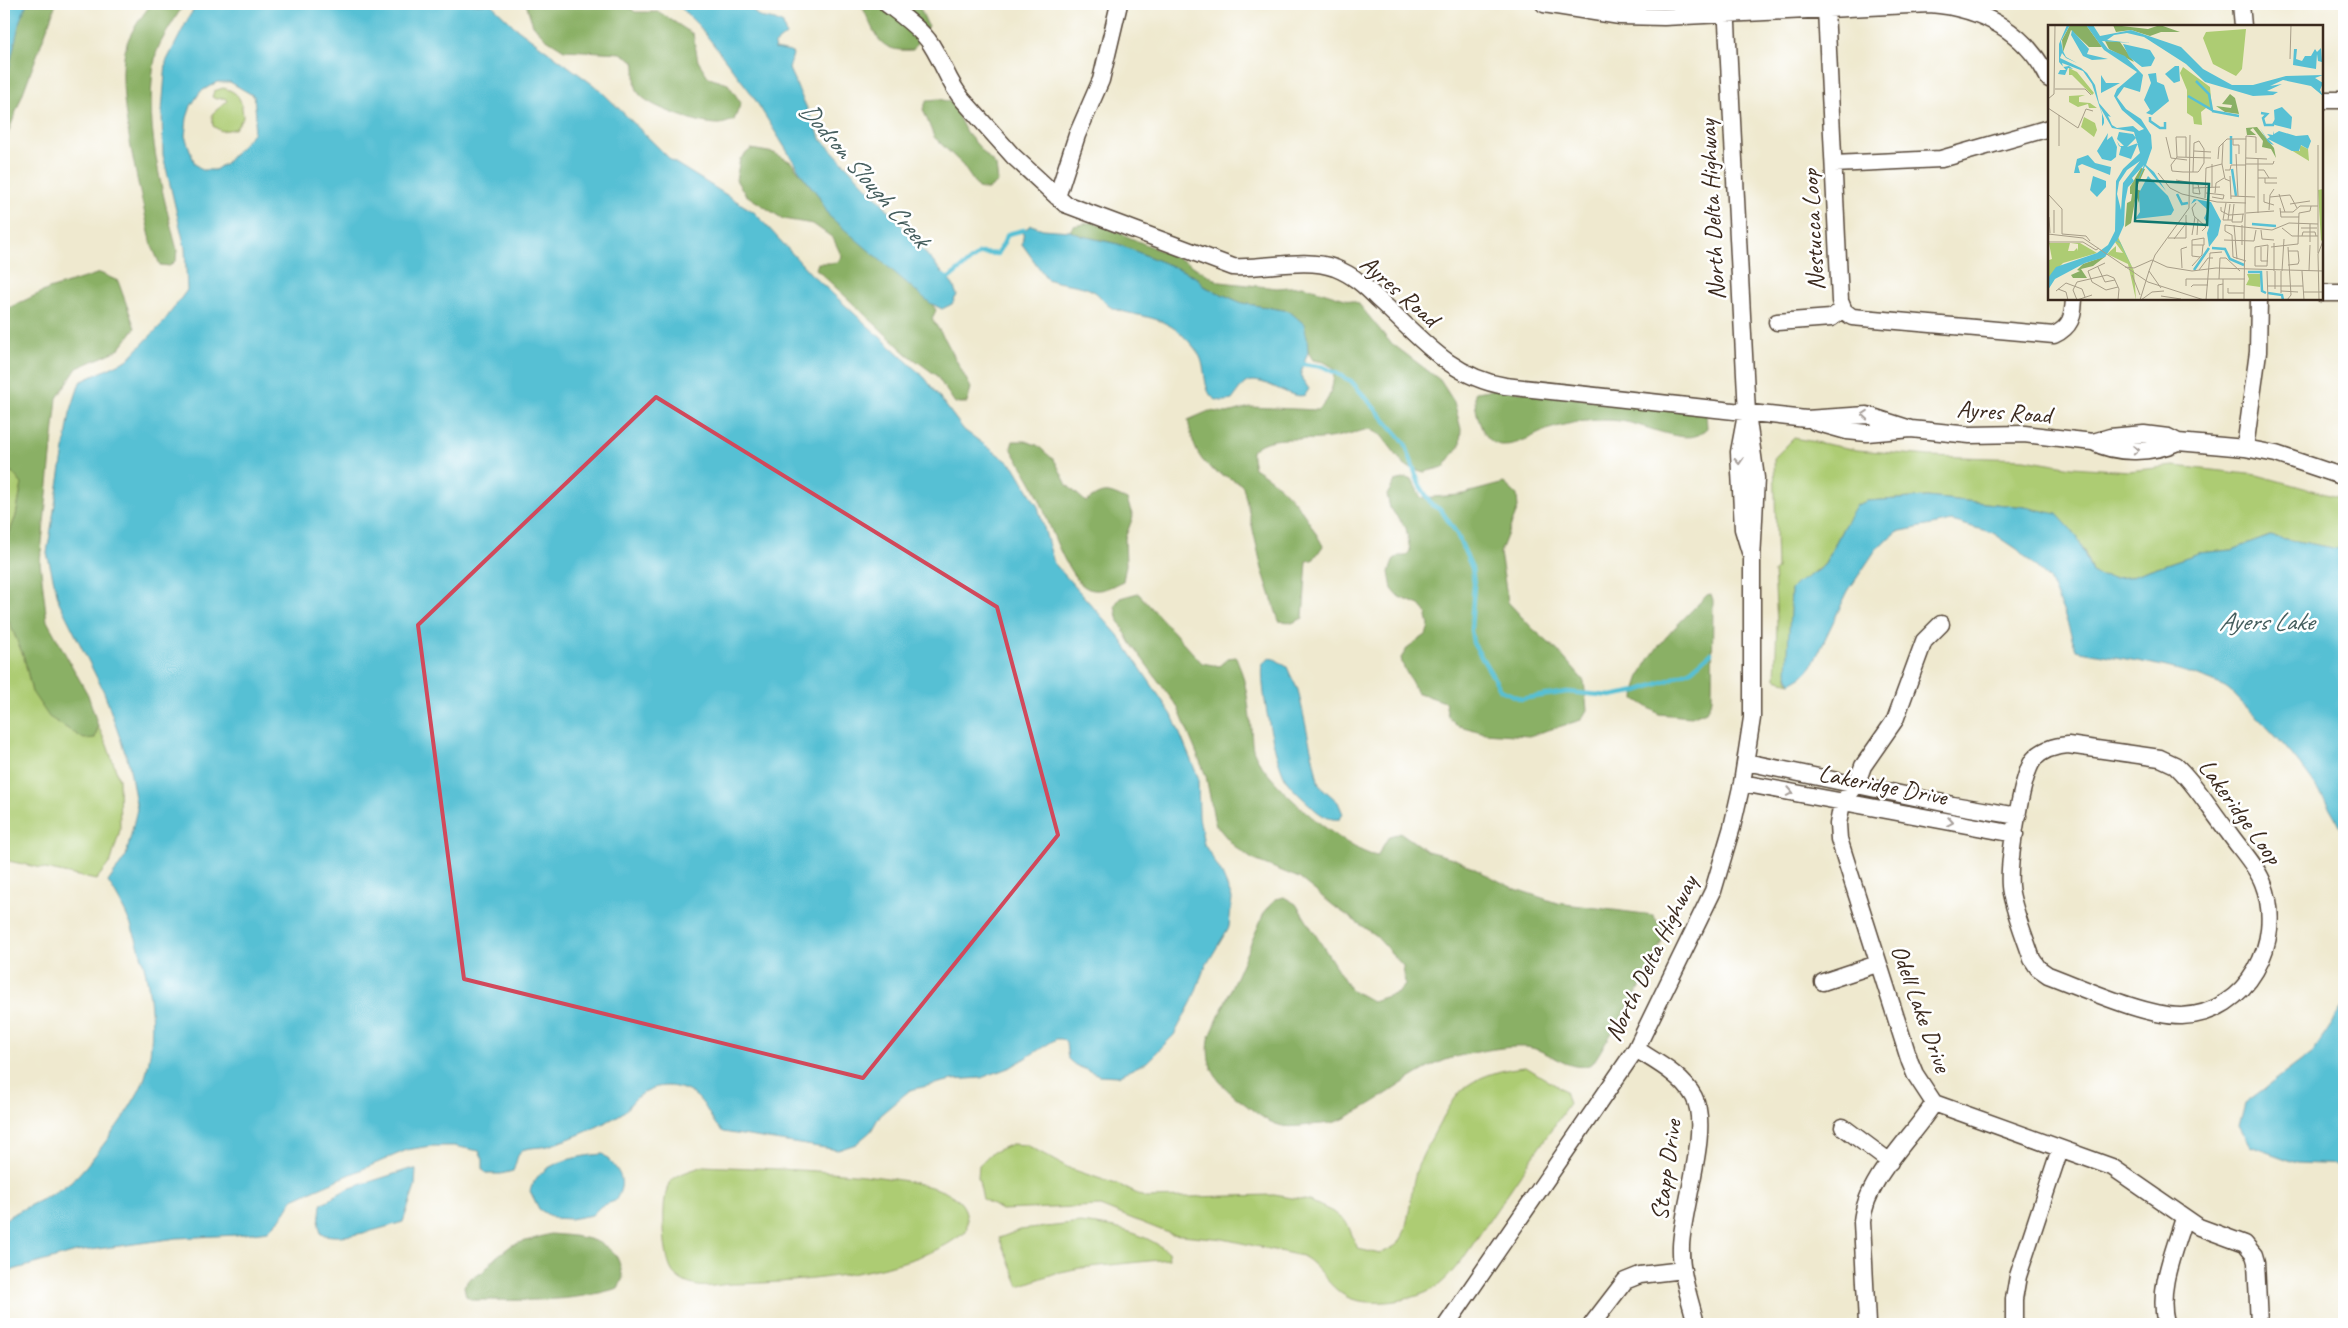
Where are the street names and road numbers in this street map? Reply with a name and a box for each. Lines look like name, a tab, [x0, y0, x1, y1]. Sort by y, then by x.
street label: North Delta Highway	[1691, 116, 1733, 301]
street label: Nestucca Loop	[1794, 167, 1832, 292]
street label: Ayres Road	[1353, 248, 1449, 337]
street label: Ayres Road	[1956, 393, 2056, 432]
street label: Lakeridge Loop	[2191, 752, 2290, 872]
street label: Lakeridge Drive	[1816, 757, 1951, 813]
street label: North Delta Highway	[1597, 868, 1706, 1047]
street label: Odell Lake Drive	[1883, 940, 1960, 1078]
street label: Stapp Drive	[1643, 1116, 1689, 1223]

